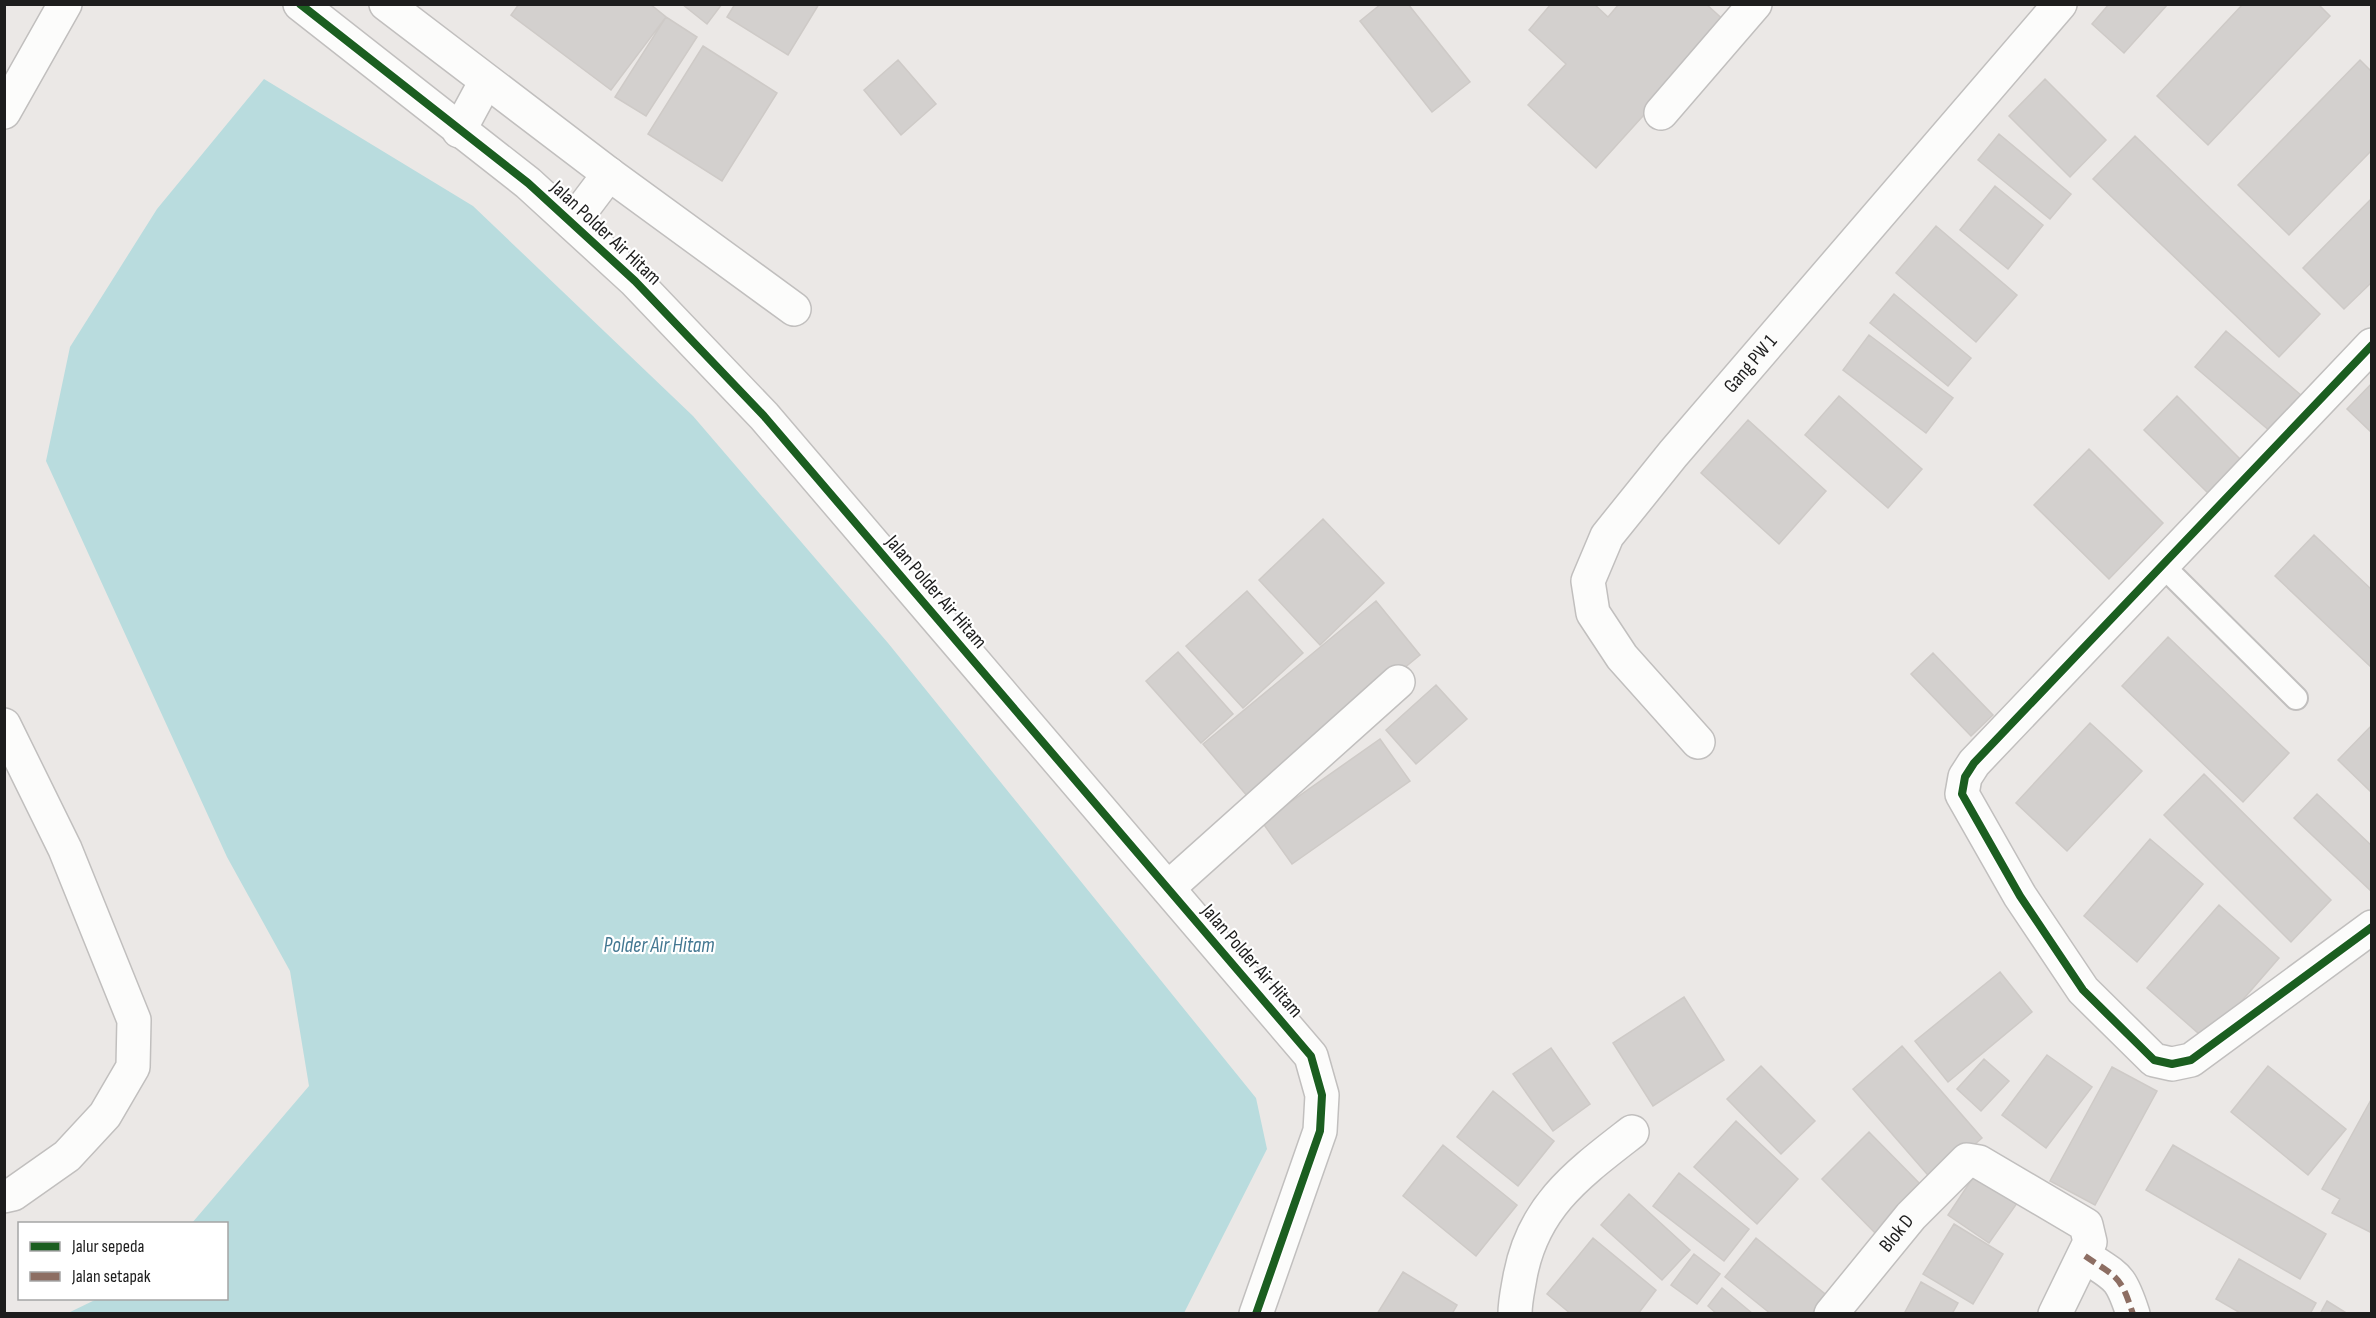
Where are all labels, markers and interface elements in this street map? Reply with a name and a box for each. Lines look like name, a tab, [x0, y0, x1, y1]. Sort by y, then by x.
street label: Jalan Polder Air Hitam	[545, 175, 666, 290]
street label: Gang PW 1	[1719, 330, 1782, 398]
street label: Jalan Polder Air Hitam	[880, 530, 992, 654]
street label: Jalan Polder Air Hitam	[1196, 899, 1308, 1023]
water label: Polder Air Hitam	[604, 933, 715, 958]
street label: Blok D	[1874, 1210, 1919, 1257]
legend	[18, 1222, 228, 1300]
text: Jalur sepeda	[71, 1236, 144, 1257]
text: Jalan setapak	[71, 1266, 151, 1287]

